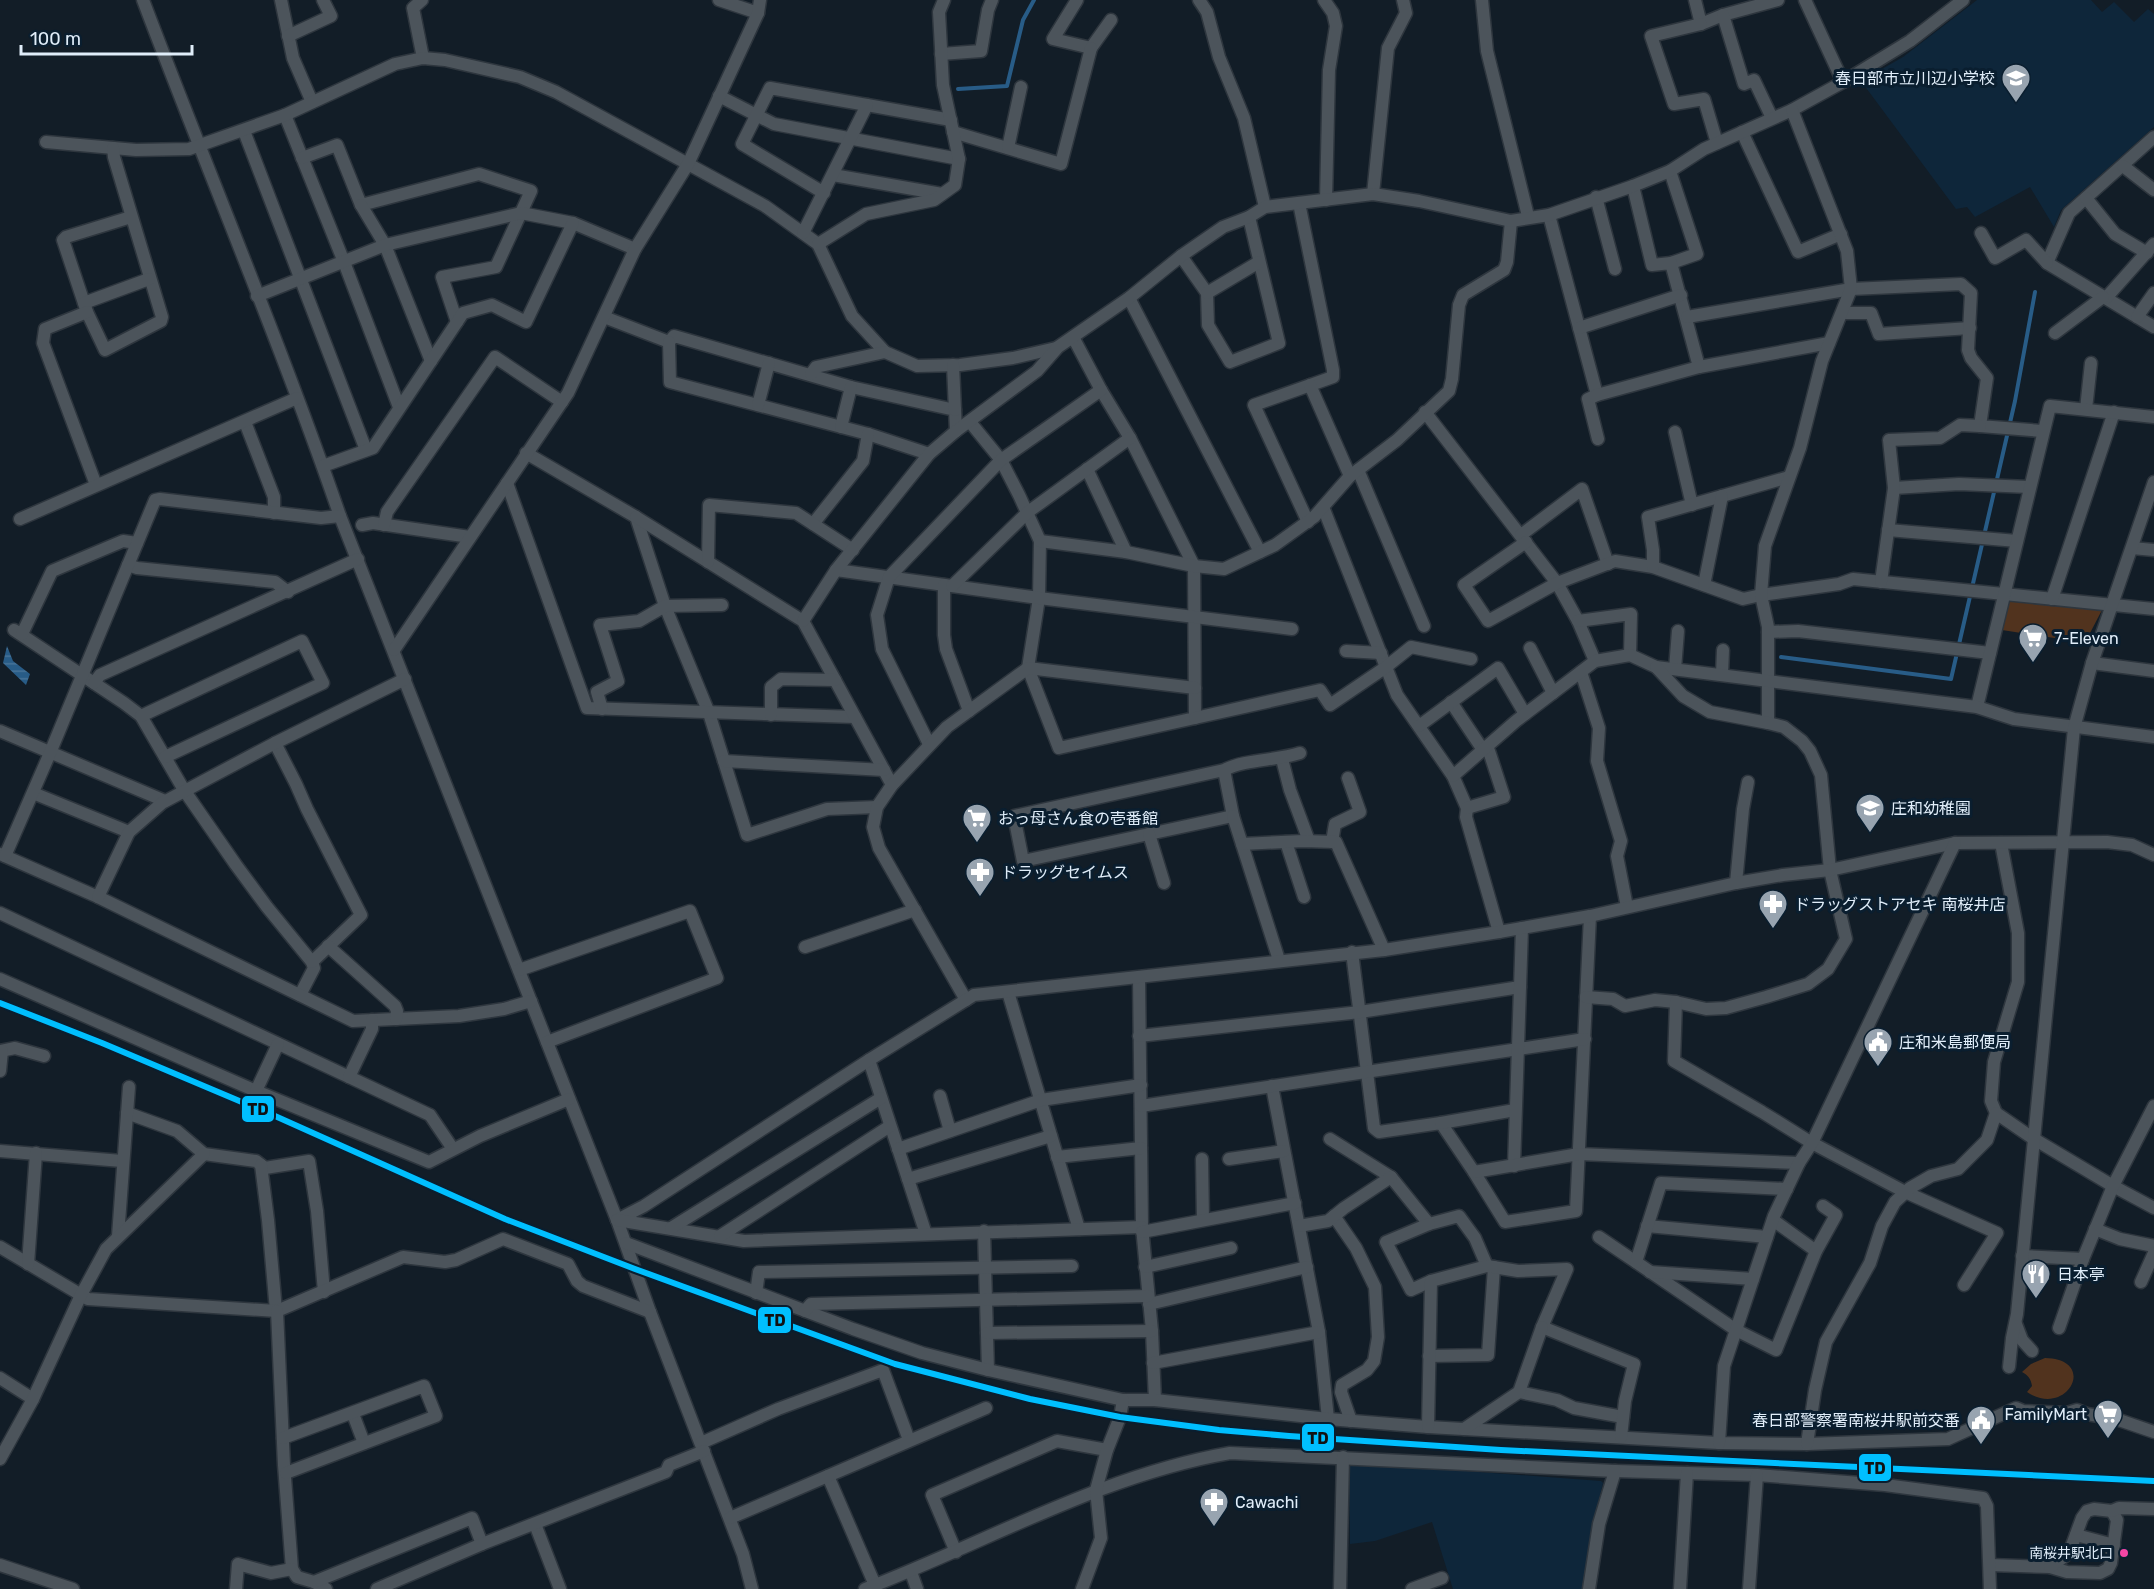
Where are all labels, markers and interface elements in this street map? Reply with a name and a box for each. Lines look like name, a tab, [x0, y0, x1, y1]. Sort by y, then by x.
scale bar	[21, 18, 192, 56]
text: 100 m	[30, 28, 81, 50]
school or university icon: 春日部市立川辺小学校	[2000, 62, 2032, 104]
place label: 春日部市立川辺小学校	[1835, 69, 1995, 88]
supermarket icon: 7-Eleven	[2017, 622, 2049, 664]
place label: 7-Eleven	[2054, 629, 2119, 648]
school or university icon: 庄和幼稚園	[1854, 792, 1886, 834]
place label: 庄和幼稚園	[1891, 799, 1971, 818]
supermarket icon: おっ母さん食の壱番館	[961, 802, 993, 844]
place label: おっ母さん食の壱番館	[998, 809, 1158, 828]
pharmacy icon: ドラッグセイムス	[964, 856, 996, 898]
place label: ドラッグセイムス	[1001, 863, 1129, 882]
pharmacy icon: ドラッグストアセキ 南桜井店	[1757, 888, 1789, 930]
place label: ドラッグストアセキ 南桜井店	[1794, 895, 2006, 914]
public building icon: 庄和米島郵便局	[1862, 1026, 1894, 1068]
place label: 庄和米島郵便局	[1899, 1033, 2011, 1052]
line badge: TD	[241, 1095, 275, 1123]
text: TD	[247, 1100, 269, 1119]
restaurant icon: 日本亭	[2020, 1258, 2052, 1300]
place label: 日本亭	[2057, 1265, 2105, 1284]
line badge: TD	[757, 1306, 792, 1334]
text: TD	[764, 1311, 786, 1330]
supermarket icon: FamilyMart	[2092, 1398, 2124, 1440]
public building icon: 春日部警察署南桜井駅前交番	[1965, 1404, 1997, 1446]
place label: FamilyMart	[2005, 1405, 2087, 1424]
place label: 春日部警察署南桜井駅前交番	[1752, 1411, 1960, 1430]
line badge: TD	[1301, 1423, 1335, 1452]
text: TD	[1307, 1429, 1329, 1448]
line badge: TD	[1858, 1453, 1892, 1482]
text: TD	[1864, 1459, 1886, 1478]
pharmacy icon: Cawachi	[1198, 1486, 1230, 1528]
place label: Cawachi	[1235, 1493, 1298, 1512]
place label: 南桜井駅北口	[2029, 1545, 2113, 1562]
marker: 南桜井駅北口	[2118, 1547, 2130, 1559]

